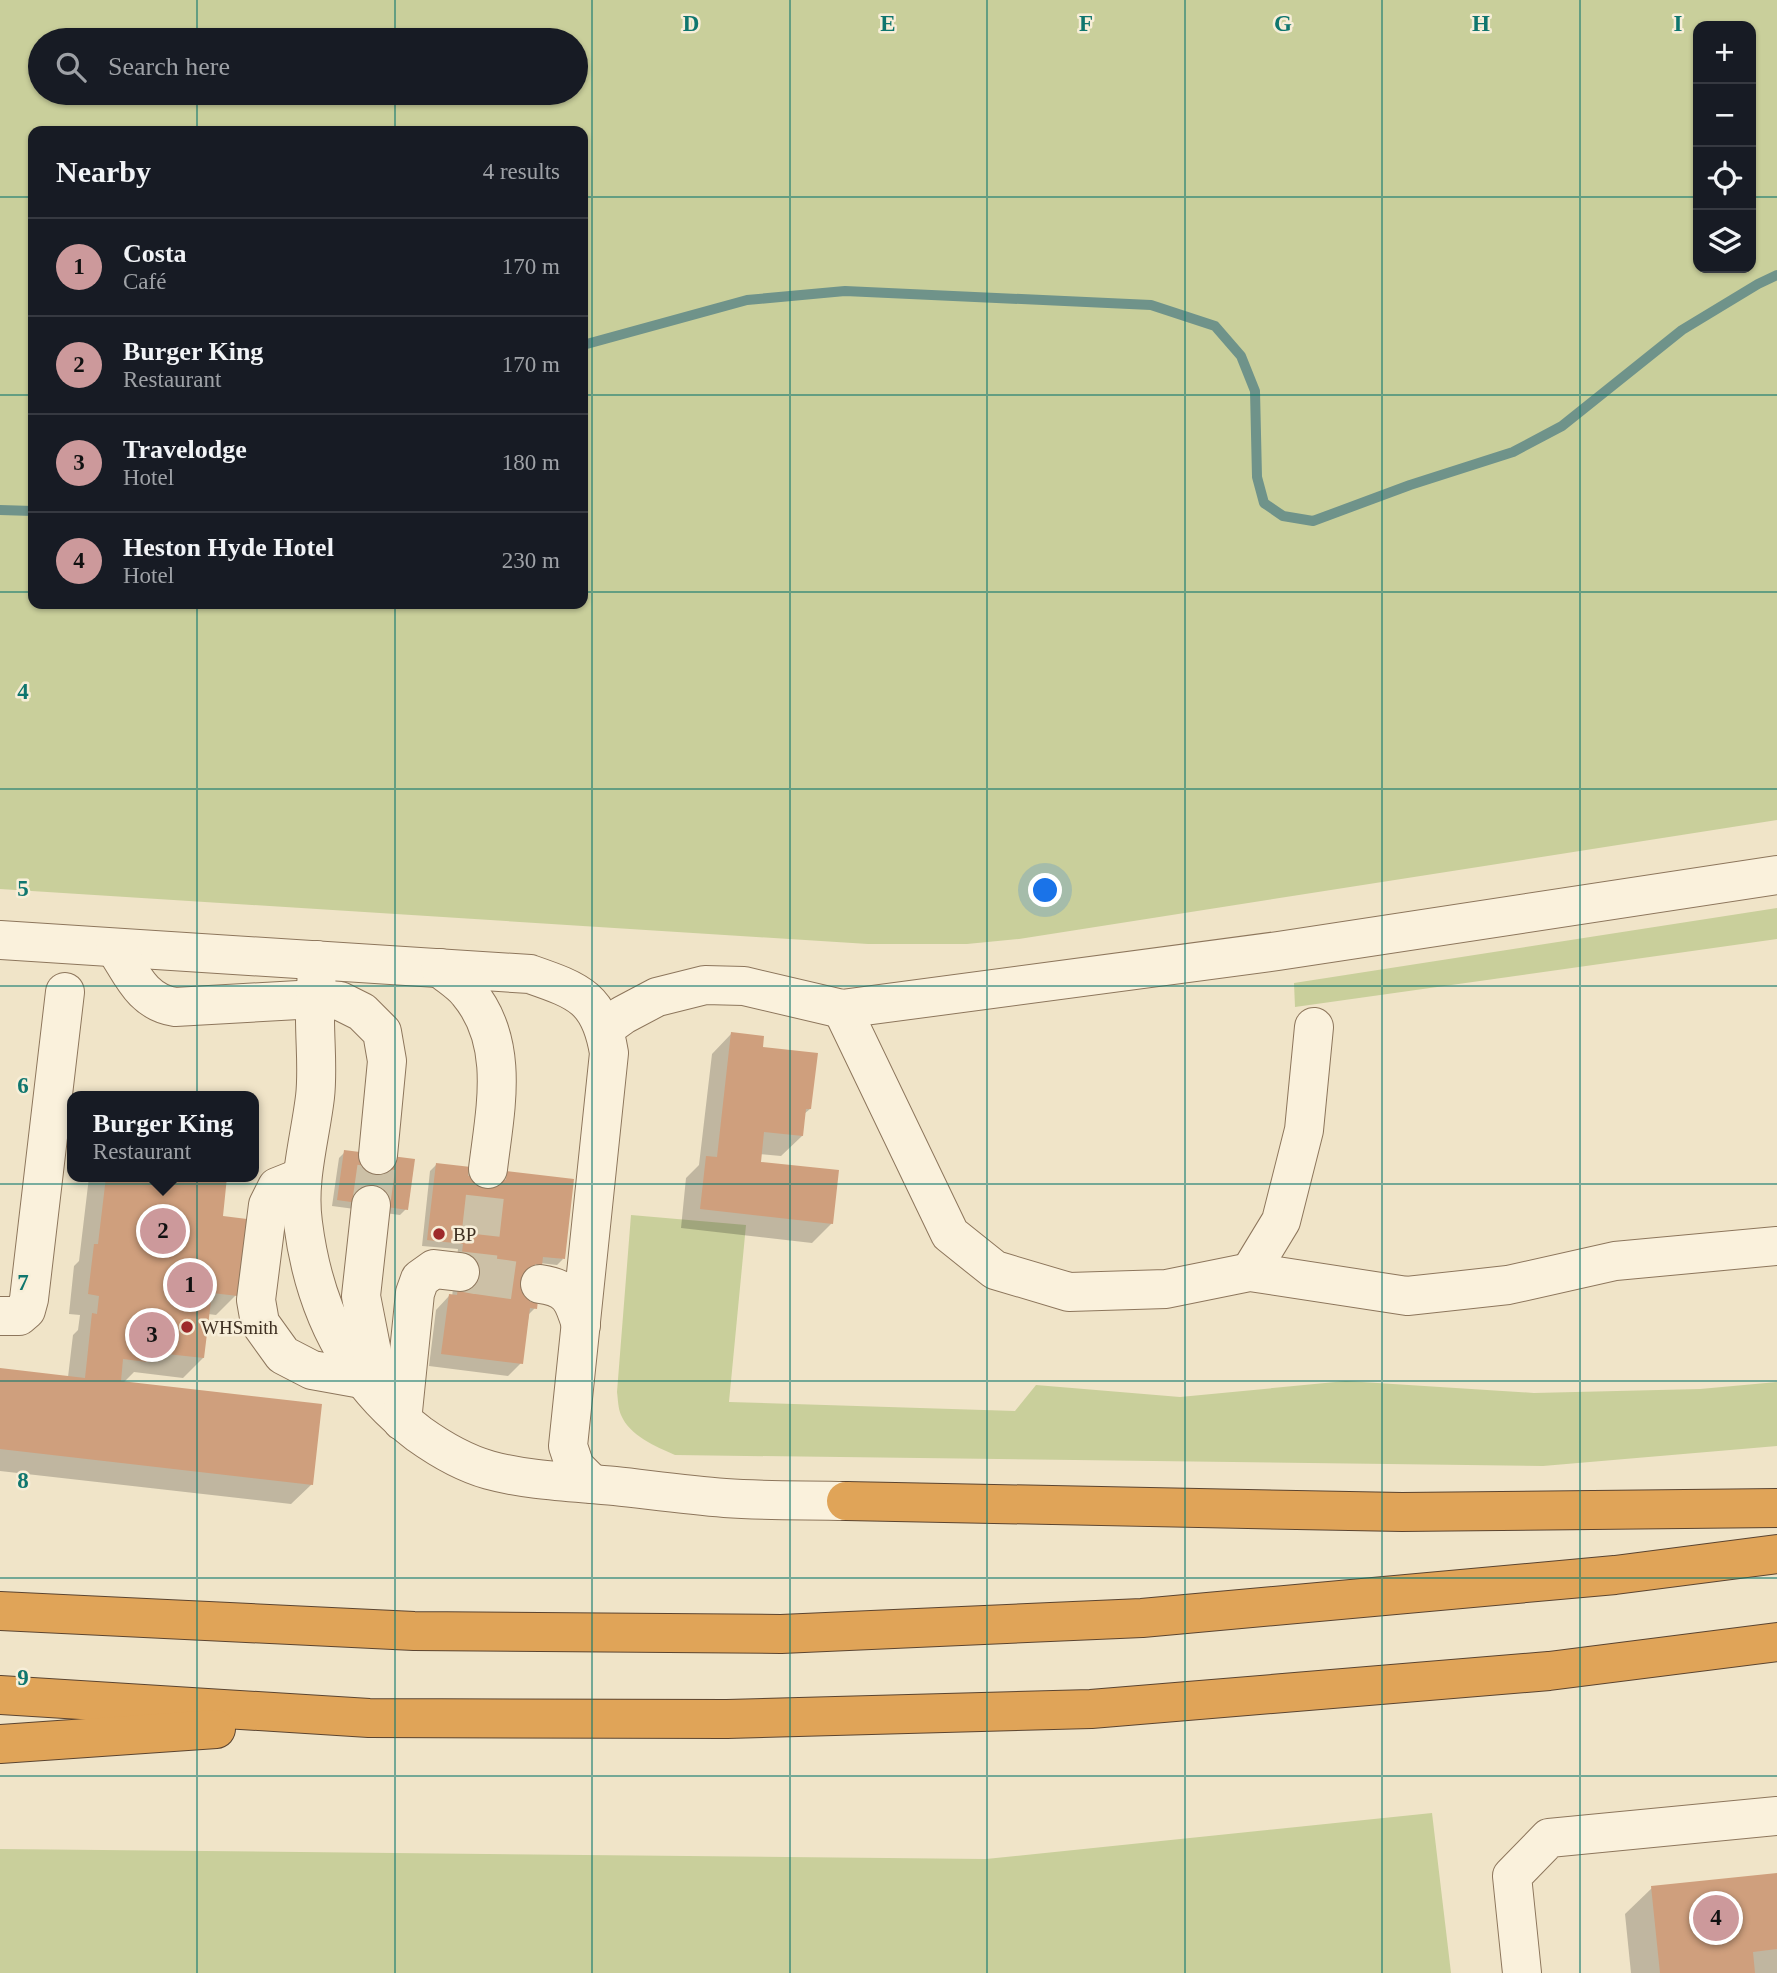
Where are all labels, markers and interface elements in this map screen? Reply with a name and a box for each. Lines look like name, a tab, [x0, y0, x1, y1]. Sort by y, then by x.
text: D	[683, 11, 699, 36]
text: E	[880, 11, 896, 36]
text: F	[1079, 11, 1093, 36]
text: G	[1274, 11, 1292, 36]
text: H	[1472, 11, 1490, 36]
text: I	[1674, 11, 1683, 36]
map controls	[1693, 21, 1756, 273]
button: +	[1693, 21, 1756, 84]
search box	[28, 28, 588, 105]
icon: search	[52, 48, 90, 86]
text: Search here	[108, 52, 230, 81]
button: −	[1693, 84, 1756, 147]
button: locate	[1693, 147, 1756, 210]
text: Nearby	[56, 155, 151, 188]
text: 4 results	[483, 159, 560, 184]
button: layers	[1693, 210, 1756, 273]
text: Costa	[123, 239, 187, 268]
text: 1	[73, 254, 85, 279]
text: 170 m	[502, 254, 560, 279]
text: Café	[123, 269, 166, 294]
text: Burger King	[123, 337, 263, 366]
text: 2	[73, 352, 85, 377]
text: 170 m	[502, 352, 560, 377]
text: Restaurant	[123, 367, 221, 392]
text: Travelodge	[123, 435, 247, 464]
text: 3	[73, 450, 85, 475]
text: 180 m	[502, 450, 560, 475]
text: Hotel	[123, 465, 174, 490]
text: Heston Hyde Hotel	[123, 533, 334, 562]
text: 4	[73, 548, 85, 573]
text: 230 m	[502, 548, 560, 573]
text: Hotel	[123, 563, 174, 588]
text: 4	[17, 679, 29, 704]
your location	[1028, 873, 1062, 907]
text: 5	[17, 876, 29, 901]
text: 6	[17, 1073, 29, 1098]
popup	[67, 1091, 259, 1182]
text: Burger King	[93, 1109, 233, 1138]
text: Restaurant	[93, 1139, 191, 1164]
pin: 2	[140, 1205, 186, 1257]
place label: BP	[453, 1224, 476, 1245]
marker: BP	[431, 1226, 447, 1242]
pin: 1	[167, 1259, 213, 1311]
text: 7	[17, 1270, 29, 1295]
pin: 3	[129, 1309, 175, 1361]
place label: WHSmith	[201, 1317, 279, 1338]
marker: WHSmith	[179, 1319, 195, 1335]
text: 8	[17, 1468, 29, 1493]
text: 9	[17, 1665, 29, 1690]
pin: 4	[1693, 1892, 1739, 1944]

